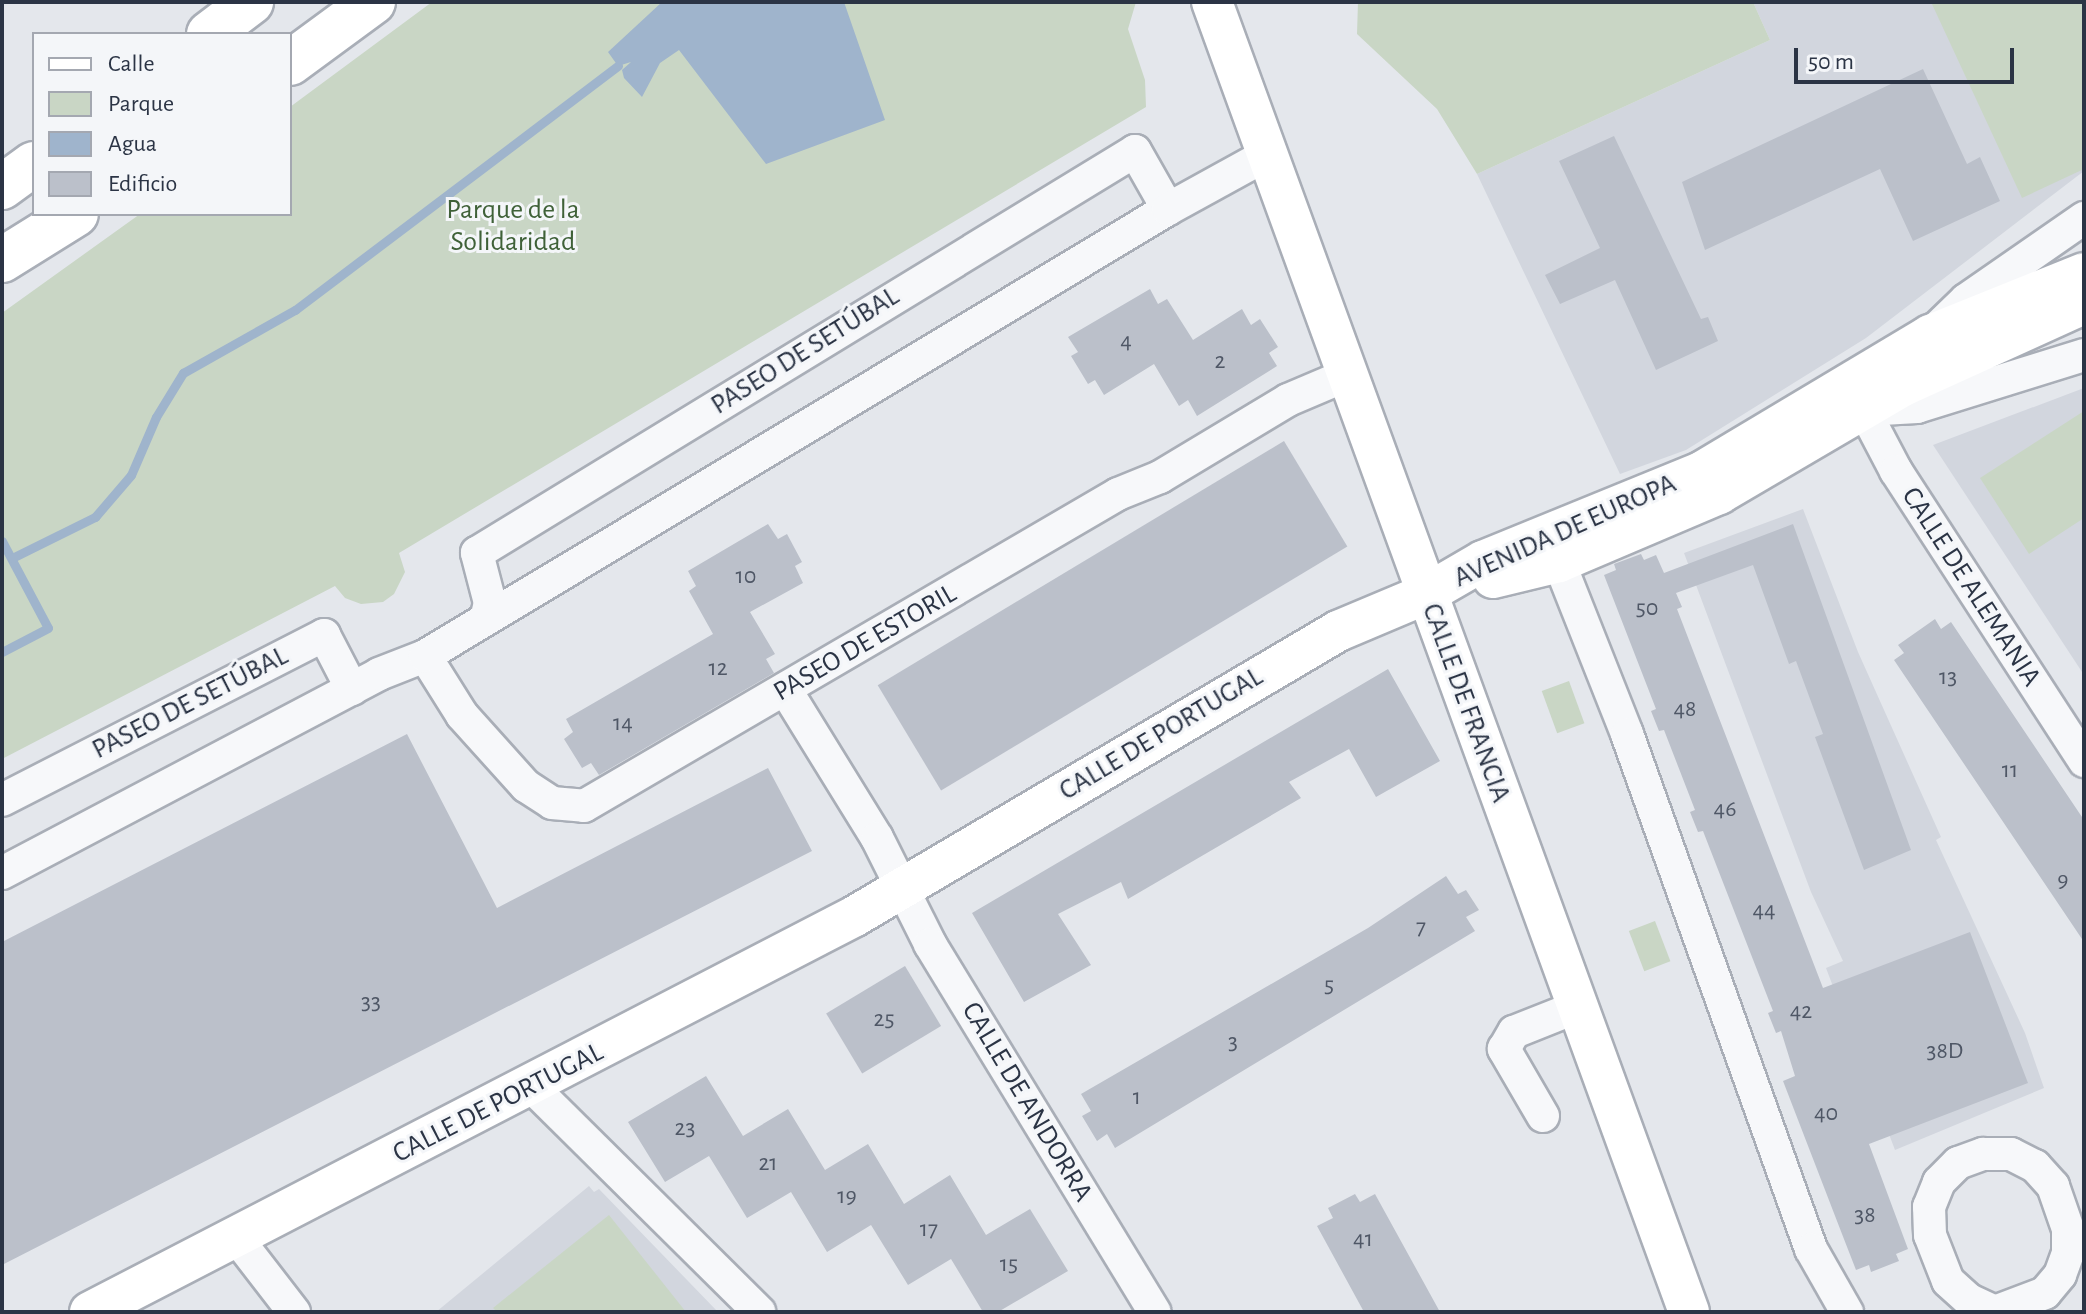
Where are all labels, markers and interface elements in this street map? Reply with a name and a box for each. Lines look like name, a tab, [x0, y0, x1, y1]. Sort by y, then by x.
legend	[32, 32, 292, 216]
scale bar	[1798, 32, 2018, 82]
text: 50 m	[1808, 50, 1854, 74]
text: Calle	[108, 52, 155, 76]
text: Parque	[108, 92, 174, 116]
text: Agua	[108, 132, 157, 156]
text: Edificio	[108, 172, 177, 196]
park label: Parque de la Solidaridad	[446, 193, 580, 259]
street label: PASEO DE SETÚBAL	[705, 280, 905, 422]
house number: 4	[1120, 328, 1132, 356]
house number: 2	[1215, 348, 1225, 376]
street label: AVENIDA DE EUROPA	[1449, 467, 1681, 595]
street label: CALLE DE ALEMANIA	[1894, 481, 2048, 693]
house number: 10	[736, 563, 756, 591]
street label: PASEO DE ESTORIL	[768, 577, 962, 709]
house number: 50	[1636, 595, 1658, 623]
street label: CALLE DE FRANCIA	[1414, 599, 1518, 807]
street label: PASEO DE SETÚBAL	[87, 639, 293, 767]
house number: 12	[708, 655, 728, 683]
street label: CALLE DE PORTUGAL	[1053, 660, 1269, 808]
house number: 13	[1939, 664, 1957, 692]
house number: 48	[1674, 696, 1696, 724]
house number: 14	[613, 710, 633, 738]
house number: 11	[2002, 757, 2018, 785]
house number: 46	[1714, 796, 1736, 824]
house number: 9	[2057, 867, 2069, 895]
house number: 44	[1752, 897, 1776, 925]
house number: 7	[1416, 914, 1426, 942]
house number: 5	[1324, 972, 1334, 1000]
house number: 33	[361, 989, 381, 1017]
street label: CALLE DE ANDORRA	[954, 996, 1100, 1208]
house number: 42	[1790, 998, 1812, 1026]
house number: 25	[874, 1006, 894, 1034]
house number: 3	[1228, 1029, 1238, 1057]
street label: CALLE DE PORTUGAL	[387, 1036, 609, 1170]
house number: 38D	[1927, 1038, 1963, 1066]
house number: 1	[1133, 1084, 1141, 1112]
house number: 40	[1814, 1100, 1838, 1128]
house number: 23	[675, 1115, 695, 1143]
house number: 21	[758, 1150, 778, 1178]
house number: 19	[837, 1183, 857, 1211]
house number: 38	[1854, 1202, 1876, 1230]
house number: 17	[920, 1216, 938, 1244]
house number: 41	[1353, 1226, 1373, 1254]
house number: 15	[1000, 1251, 1018, 1279]

